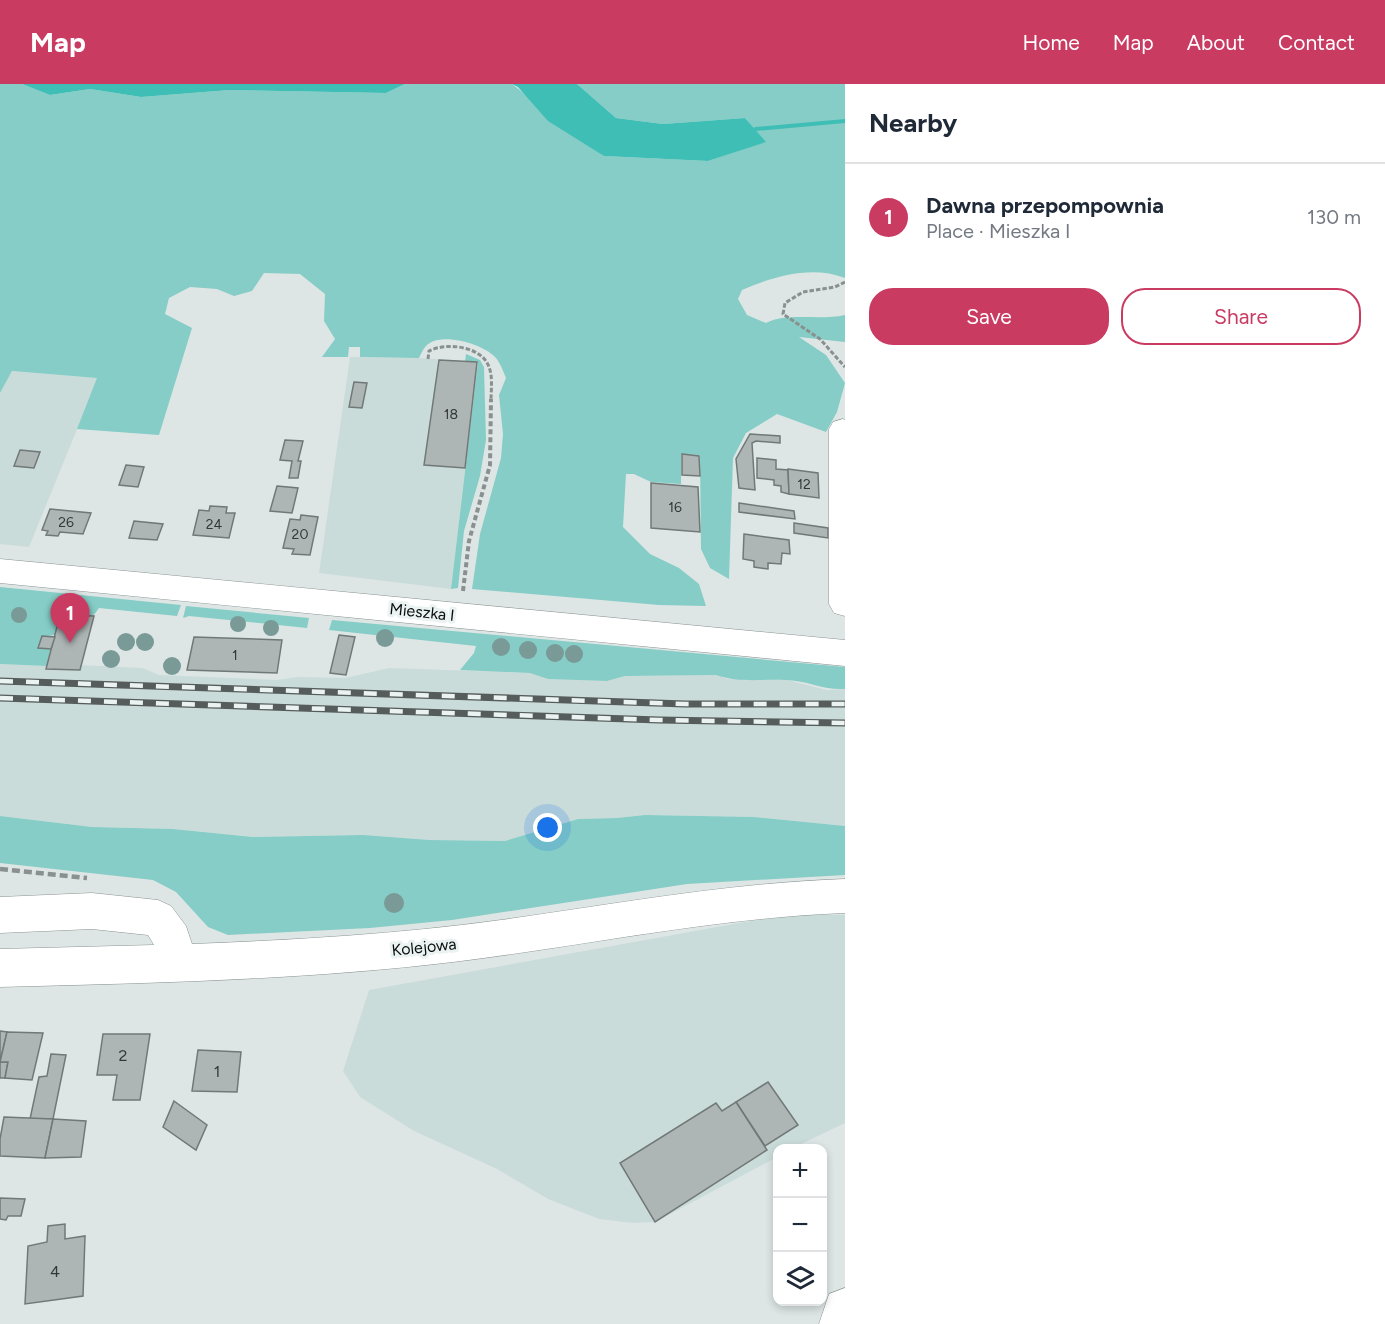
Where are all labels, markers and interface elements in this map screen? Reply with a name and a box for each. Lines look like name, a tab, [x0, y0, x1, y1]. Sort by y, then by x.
text: Map	[30, 25, 86, 59]
text: Home	[1023, 30, 1080, 55]
text: Map	[1113, 30, 1154, 55]
text: About	[1187, 30, 1245, 55]
text: Contact	[1278, 30, 1355, 55]
text: Nearby	[869, 107, 957, 139]
text: Dawna przepompownia	[926, 192, 1164, 219]
text: 1	[884, 205, 893, 229]
text: 130 m	[1307, 205, 1361, 229]
text: Place · Mieszka I	[926, 219, 1071, 243]
button: Save	[869, 288, 1109, 345]
button: Share	[1121, 288, 1361, 345]
house number: 18	[444, 406, 458, 423]
house number: 12	[797, 476, 811, 493]
house number: 16	[668, 499, 682, 516]
house number: 26	[58, 514, 74, 531]
house number: 24	[206, 516, 223, 533]
house number: 20	[292, 526, 308, 543]
pin: 1	[50, 594, 90, 643]
street label: Mieszka I	[389, 599, 455, 625]
house number: 1	[232, 647, 238, 664]
your location	[533, 813, 562, 842]
street label: Kolejowa	[391, 934, 457, 960]
house number: 2	[119, 1046, 127, 1065]
house number: 1	[214, 1062, 220, 1081]
map controls	[773, 1144, 827, 1306]
button: +	[773, 1144, 827, 1198]
button: −	[773, 1198, 827, 1252]
button: layers	[773, 1252, 827, 1306]
house number: 4	[50, 1262, 60, 1281]

